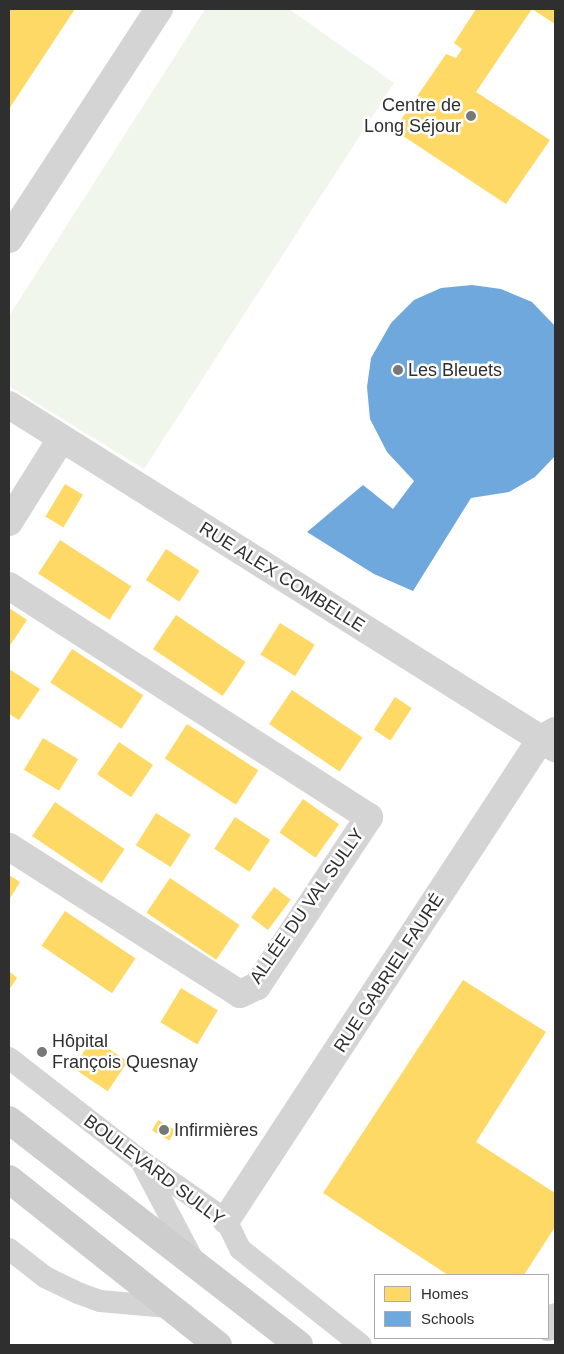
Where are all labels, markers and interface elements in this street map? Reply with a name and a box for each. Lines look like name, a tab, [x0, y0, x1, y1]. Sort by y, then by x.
place label: Centre de Long Séjour	[364, 95, 461, 138]
marker: Centre de Long Séjour	[465, 110, 477, 122]
place label: Les Bleuets	[408, 359, 502, 381]
marker: Les Bleuets	[392, 364, 404, 376]
street label: RUE ALEX COMBELLE	[195, 517, 369, 637]
street label: ALLÉE DU VAL SULLY	[245, 824, 369, 988]
street label: RUE GABRIEL FAURÉ	[329, 889, 449, 1057]
place label: Hôpital François Quesnay	[52, 1031, 198, 1074]
marker: Hôpital François Quesnay	[36, 1046, 48, 1058]
street label: BOULEVARD SULLY	[79, 1110, 229, 1230]
place label: Infirmières	[174, 1119, 258, 1141]
marker: Infirmières	[158, 1124, 170, 1136]
legend	[374, 1274, 549, 1339]
text: Homes	[421, 1285, 469, 1302]
text: Schools	[421, 1310, 474, 1327]

